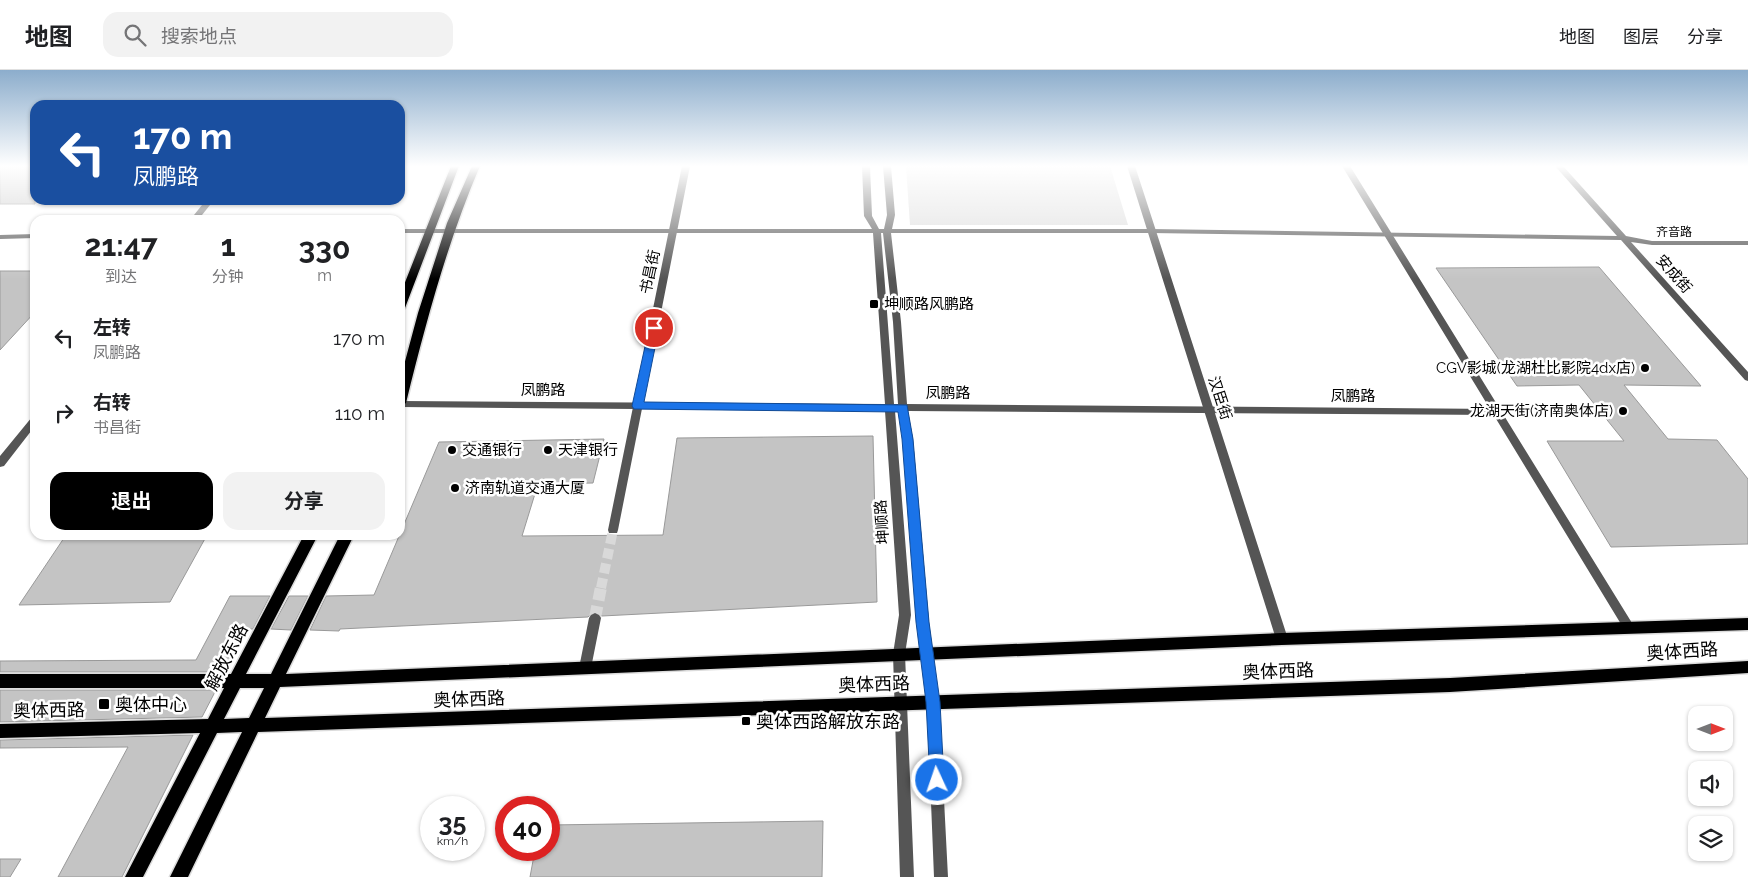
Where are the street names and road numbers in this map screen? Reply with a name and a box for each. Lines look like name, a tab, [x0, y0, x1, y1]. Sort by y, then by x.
street label: 齐音路	[1656, 225, 1692, 239]
street label: 书昌街	[637, 248, 663, 296]
street label: 安成街	[1652, 251, 1696, 297]
street label: 汉臣街	[1204, 374, 1236, 422]
street label: 凤鹏路	[520, 381, 566, 399]
street label: 凤鹏路	[925, 384, 971, 402]
street label: 凤鹏路	[1330, 387, 1376, 405]
street label: 坤顺路	[871, 499, 893, 545]
street label: 解放东路	[200, 620, 252, 694]
street label: 奥体西路	[1645, 638, 1719, 664]
street label: 奥体西路	[1242, 659, 1314, 683]
street label: 奥体西路	[838, 672, 910, 696]
street label: 奥体西路	[433, 687, 505, 711]
street label: 奥体西路	[13, 699, 85, 721]

